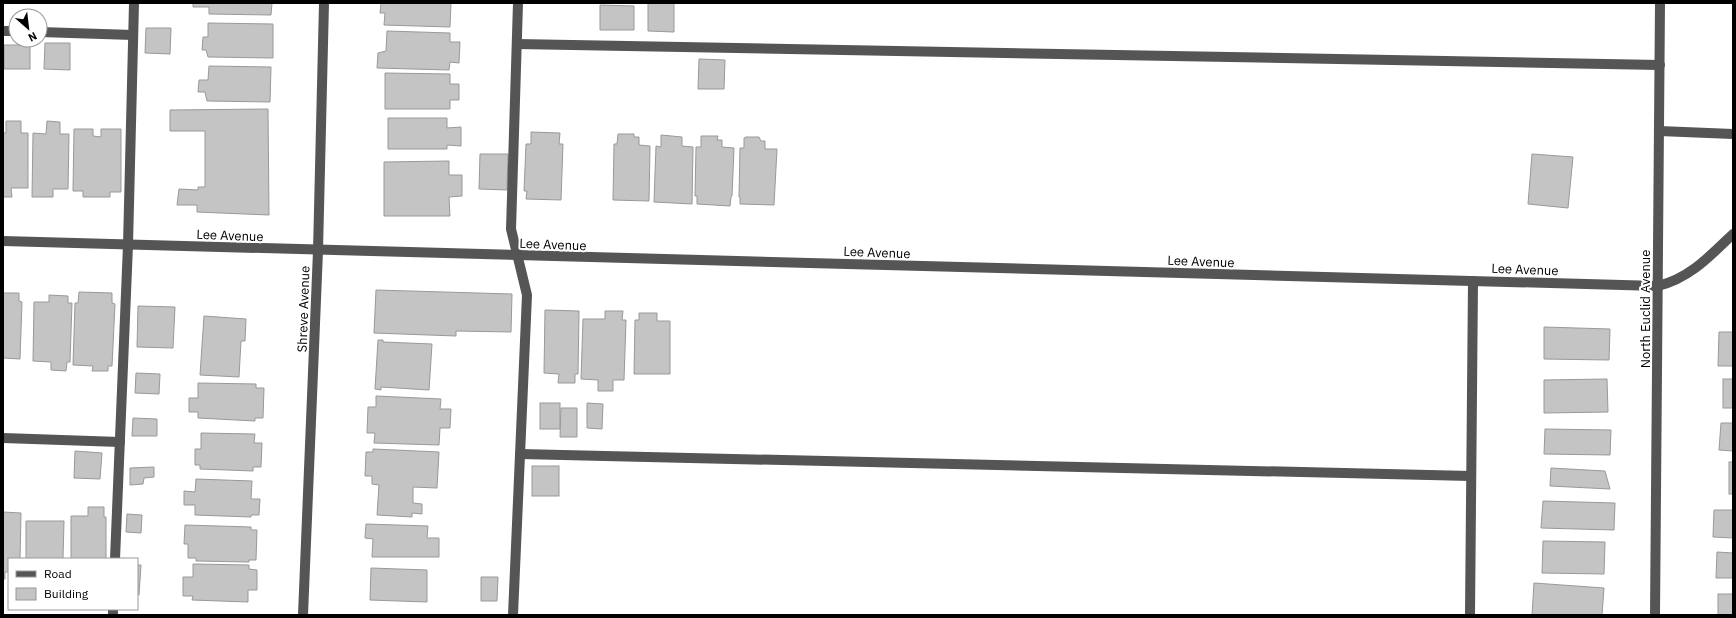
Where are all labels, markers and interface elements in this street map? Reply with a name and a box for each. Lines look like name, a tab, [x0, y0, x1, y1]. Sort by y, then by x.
north arrow	[8, 8, 48, 48]
text: N	[26, 29, 39, 45]
street label: Lee Avenue	[196, 226, 264, 245]
street label: Lee Avenue	[519, 235, 587, 254]
street label: Lee Avenue	[843, 243, 911, 262]
street label: North Euclid Avenue	[1637, 250, 1654, 368]
street label: Lee Avenue	[1167, 252, 1235, 271]
street label: Lee Avenue	[1491, 260, 1559, 279]
street label: Shreve Avenue	[293, 265, 314, 353]
legend	[8, 558, 138, 610]
text: Road	[44, 566, 72, 581]
text: Building	[44, 586, 89, 601]

